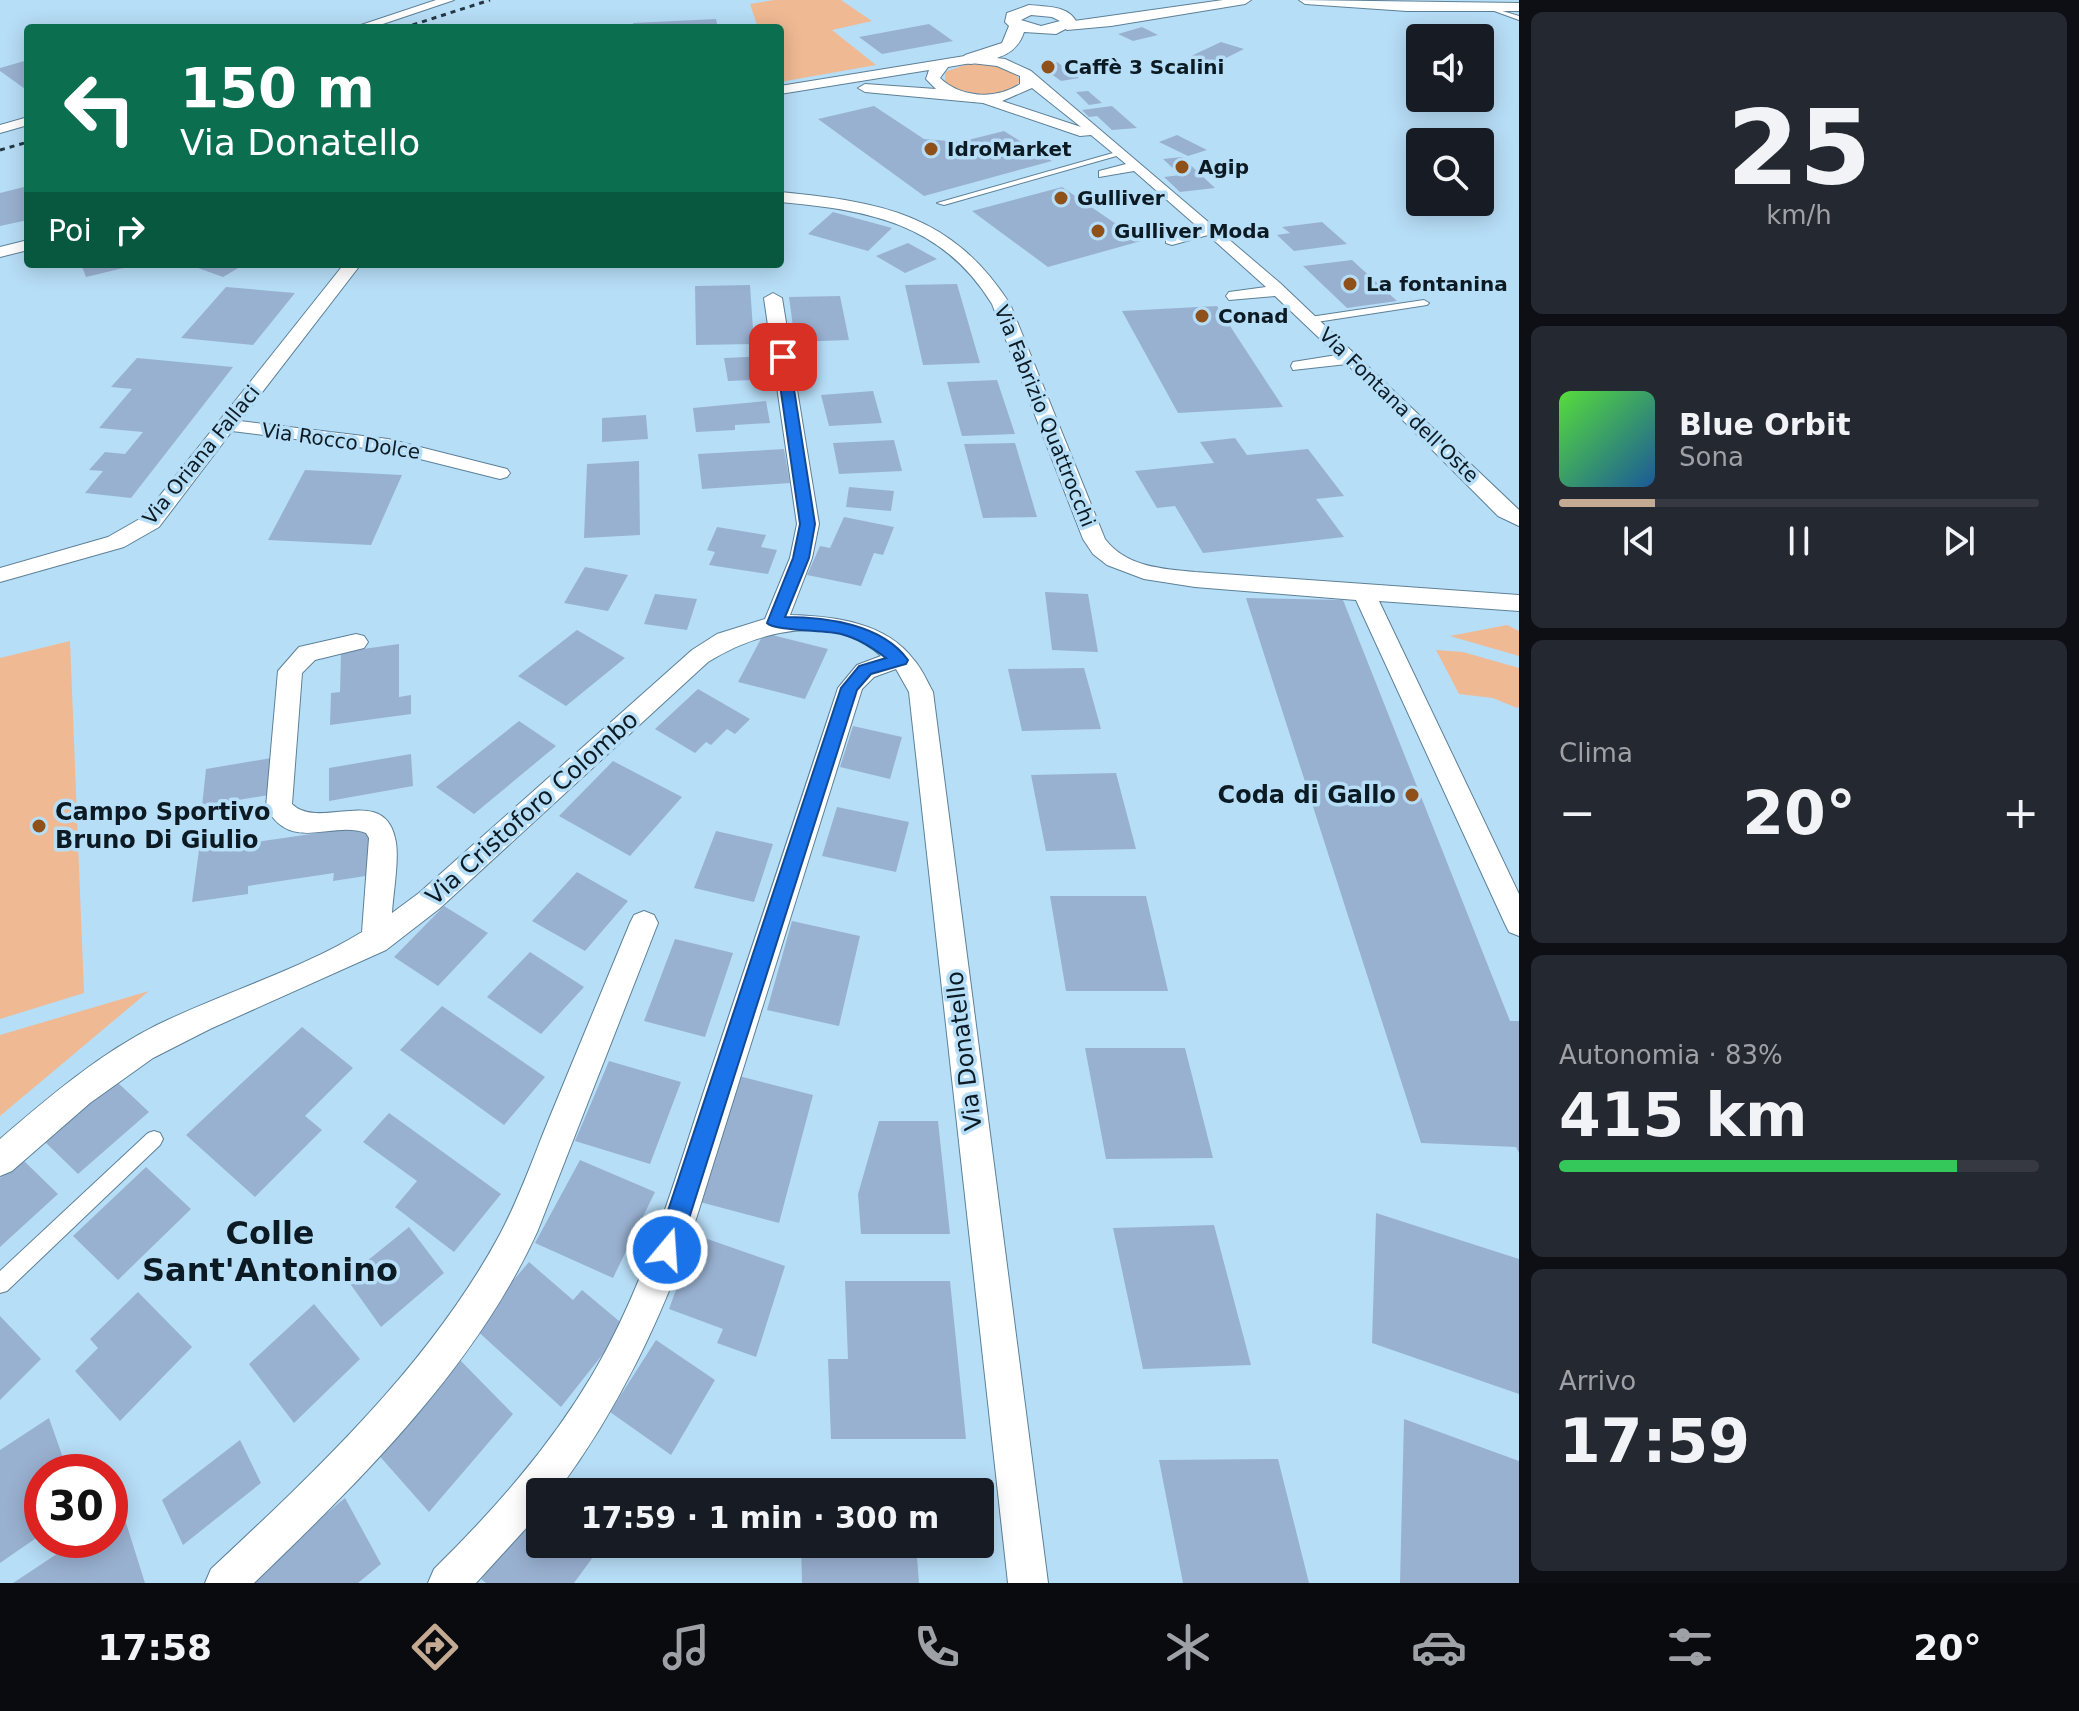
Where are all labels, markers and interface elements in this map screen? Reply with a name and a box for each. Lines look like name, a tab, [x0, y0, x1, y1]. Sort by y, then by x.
map controls	[1406, 24, 1494, 216]
button: sound	[1406, 24, 1494, 112]
text: 150 m	[180, 55, 375, 120]
place label: Caffè 3 Scalini	[1064, 55, 1224, 79]
icon: left	[48, 56, 152, 160]
marker: Caffè 3 Scalini	[1039, 58, 1057, 76]
text: 25	[1727, 87, 1871, 209]
text: Via Donatello	[180, 122, 420, 163]
button: search	[1406, 128, 1494, 216]
place label: IdroMarket	[947, 137, 1072, 161]
marker: IdroMarket	[922, 140, 940, 158]
place label: Agip	[1198, 155, 1249, 179]
marker: Agip	[1173, 158, 1191, 176]
place label: Gulliver	[1077, 186, 1165, 210]
marker: Gulliver	[1052, 189, 1070, 207]
text: km/h	[1766, 200, 1832, 230]
icon: right	[108, 208, 152, 252]
text: Poi	[48, 213, 92, 248]
place label: Gulliver Moda	[1114, 219, 1270, 243]
marker: Gulliver Moda	[1089, 222, 1107, 240]
place label: La fontanina	[1366, 272, 1508, 296]
marker: La fontanina	[1341, 275, 1359, 293]
street label: Via Fabrizio Quattrocchi	[989, 302, 1101, 530]
place label: Conad	[1218, 304, 1288, 328]
marker: Conad	[1193, 307, 1211, 325]
pin	[749, 323, 817, 391]
street label: Via Fontana dell'Oste	[1314, 323, 1484, 487]
icon: arrive	[761, 335, 805, 379]
street label: Via Oriana Fallaci	[137, 380, 265, 530]
text: Blue Orbit	[1679, 407, 1851, 442]
street label: Via Rocco Dolce	[260, 418, 422, 464]
text: Sona	[1679, 442, 1744, 472]
icon: previous	[1617, 519, 1661, 563]
icon: pause	[1777, 519, 1821, 563]
icon: next	[1937, 519, 1981, 563]
street label: Via Cristoforo Colombo	[420, 705, 644, 911]
text: Clima	[1559, 738, 1633, 768]
text: 20°	[1742, 778, 1856, 848]
place label: Coda di Gallo	[1218, 781, 1396, 809]
marker: Coda di Gallo	[1403, 786, 1421, 804]
text: −	[1559, 787, 1596, 838]
text: +	[2002, 787, 2039, 838]
place label: Campo Sportivo Bruno Di Giulio	[55, 798, 270, 854]
marker: Campo Sportivo Bruno Di Giulio	[30, 817, 48, 835]
street label: Via Donatello	[940, 970, 988, 1132]
text: Autonomia · 83%	[1559, 1040, 1783, 1070]
text: 415 km	[1559, 1080, 1808, 1150]
position arrow	[625, 1208, 709, 1292]
district label: Colle Sant'Antonino	[142, 1214, 398, 1289]
text: Arrivo	[1559, 1366, 1636, 1396]
text: 17:59	[1559, 1406, 1750, 1476]
speed limit sign: 30	[24, 1454, 128, 1558]
text: 17:59 · 1 min · 300 m	[581, 1500, 939, 1535]
icon: directions	[407, 1619, 463, 1675]
icon: music	[658, 1619, 714, 1675]
icon: phone	[909, 1619, 965, 1675]
icon: climate	[1160, 1619, 1216, 1675]
icon: car	[1411, 1619, 1467, 1675]
icon: filters	[1662, 1619, 1718, 1675]
text: 17:58	[98, 1627, 212, 1668]
text: 20°	[1913, 1627, 1981, 1668]

